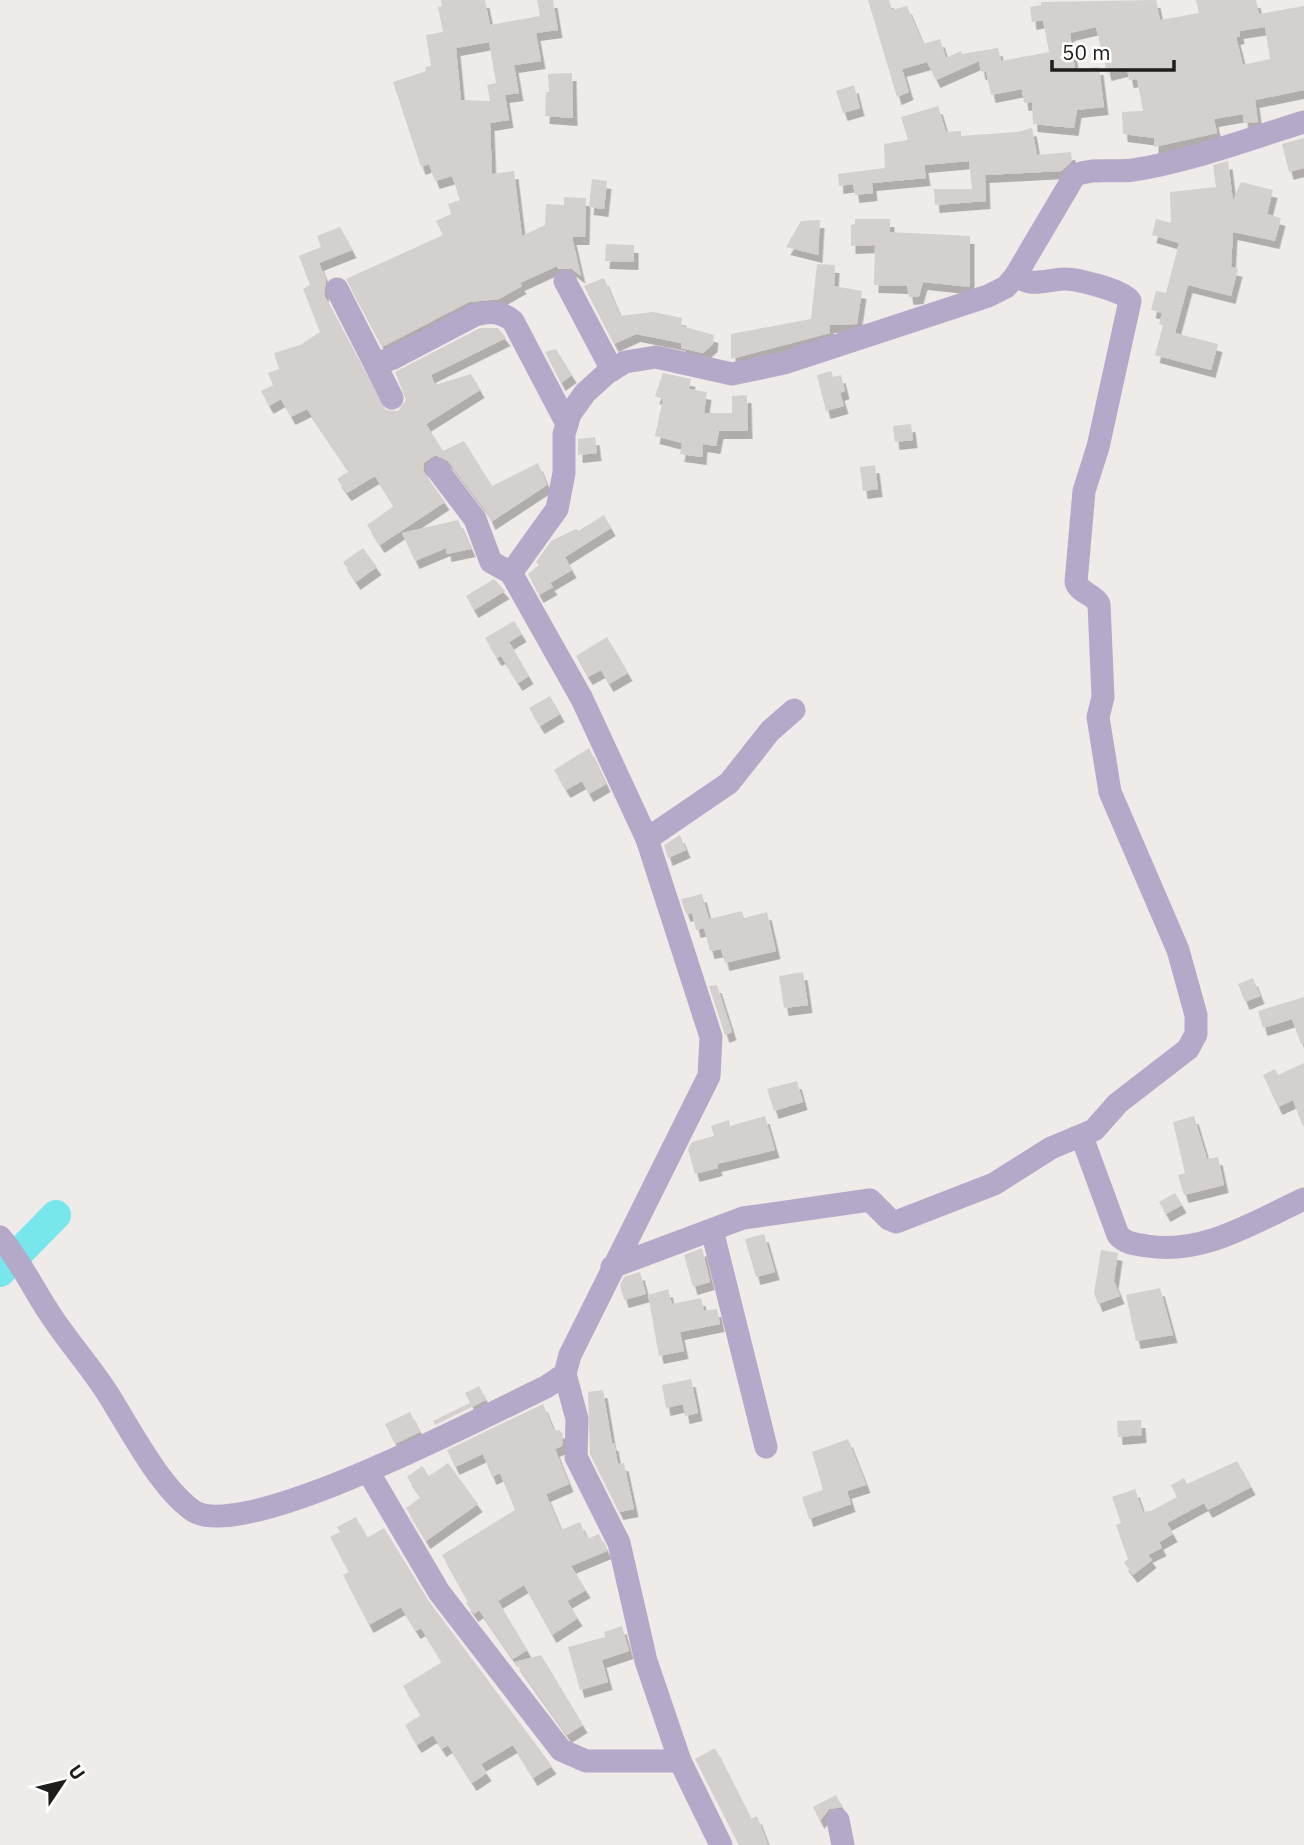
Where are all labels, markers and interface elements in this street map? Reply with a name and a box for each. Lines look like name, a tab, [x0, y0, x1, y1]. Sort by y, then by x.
scale bar	[1052, 28, 1174, 72]
text: 50 m	[1062, 38, 1111, 66]
north arrow	[28, 1747, 98, 1817]
text: U	[63, 1760, 91, 1785]

